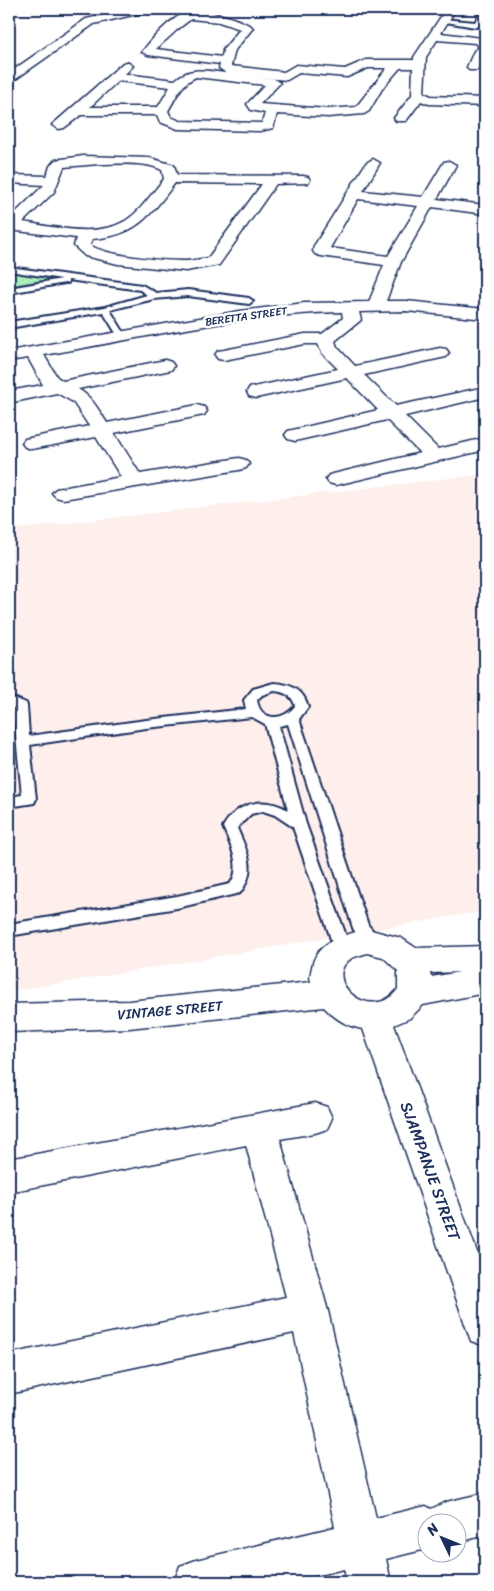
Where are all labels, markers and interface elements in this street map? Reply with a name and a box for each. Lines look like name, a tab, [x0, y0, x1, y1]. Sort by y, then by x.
street label: BERETTA STREET	[204, 301, 289, 332]
street label: VINTAGE STREET	[116, 993, 225, 1028]
street label: SJAMPANJE STREET	[392, 1098, 470, 1246]
north arrow	[416, 1514, 466, 1564]
text: N	[420, 1517, 446, 1542]

